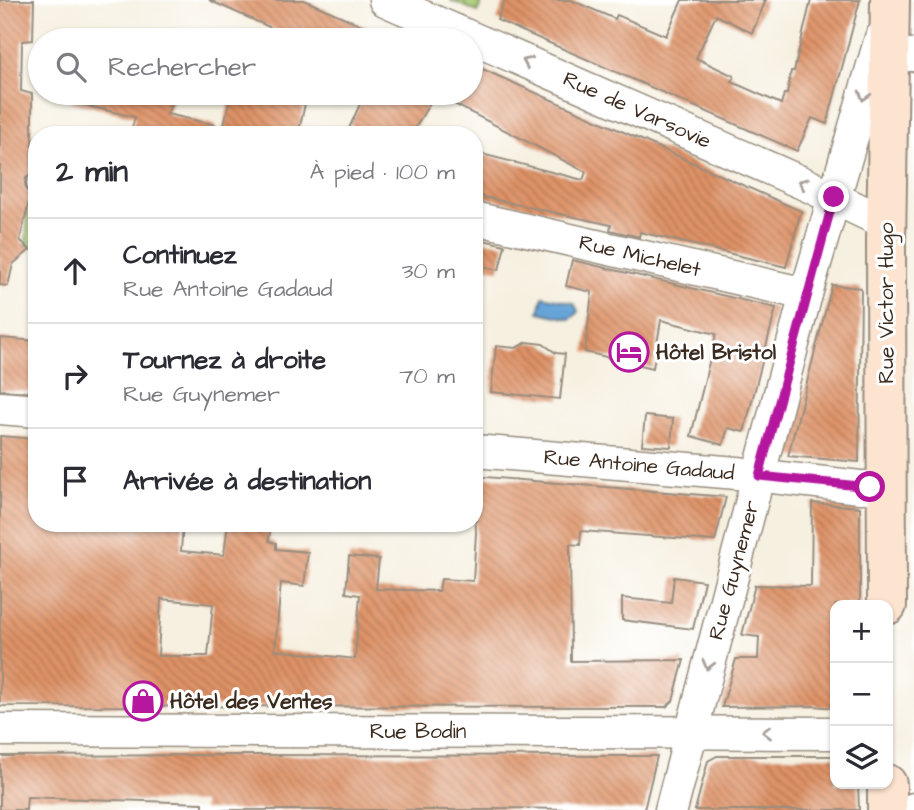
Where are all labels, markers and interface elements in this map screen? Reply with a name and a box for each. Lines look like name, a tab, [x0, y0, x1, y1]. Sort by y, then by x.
search box	[28, 28, 483, 105]
icon: search	[52, 48, 90, 86]
text: Rechercher	[108, 49, 256, 85]
one-way arrow	[522, 56, 534, 70]
street label: Rue de Varsovie	[558, 64, 716, 156]
one-way arrow	[858, 90, 873, 102]
text: 2 min	[56, 151, 128, 193]
text: À pied · 100 m	[310, 156, 455, 188]
one-way arrow	[798, 177, 810, 191]
route end	[818, 181, 849, 212]
street label: Rue Victor Hugo	[872, 222, 903, 384]
street label: Rue Michelet	[576, 228, 704, 284]
text: Continuez	[123, 237, 237, 273]
icon: ahead	[56, 252, 94, 290]
text: 30 m	[402, 255, 455, 287]
text: Rue Antoine Gadaud	[123, 273, 332, 305]
hotel icon: Hôtel Bristol	[608, 331, 650, 373]
place label: Hôtel Bristol	[656, 338, 777, 367]
text: Tournez à droite	[123, 342, 326, 378]
icon: right	[56, 357, 94, 395]
text: 70 m	[399, 360, 455, 392]
text: Rue Guynemer	[123, 378, 280, 410]
street label: Rue Antoine Gadaud	[542, 442, 736, 488]
icon: arrive	[56, 462, 94, 500]
text: Arrivée à destination	[123, 463, 371, 499]
route start	[854, 471, 885, 502]
street label: Rue Guynemer	[701, 497, 769, 643]
map controls	[830, 600, 893, 789]
button: +	[830, 600, 893, 663]
one-way arrow	[702, 659, 717, 671]
button: −	[830, 663, 893, 726]
shop icon: Hôtel des Ventes	[122, 680, 164, 722]
place label: Hôtel des Ventes	[170, 687, 333, 716]
street label: Rue Bodin	[370, 717, 466, 746]
one-way arrow	[761, 724, 772, 740]
button: layers	[830, 726, 893, 789]

